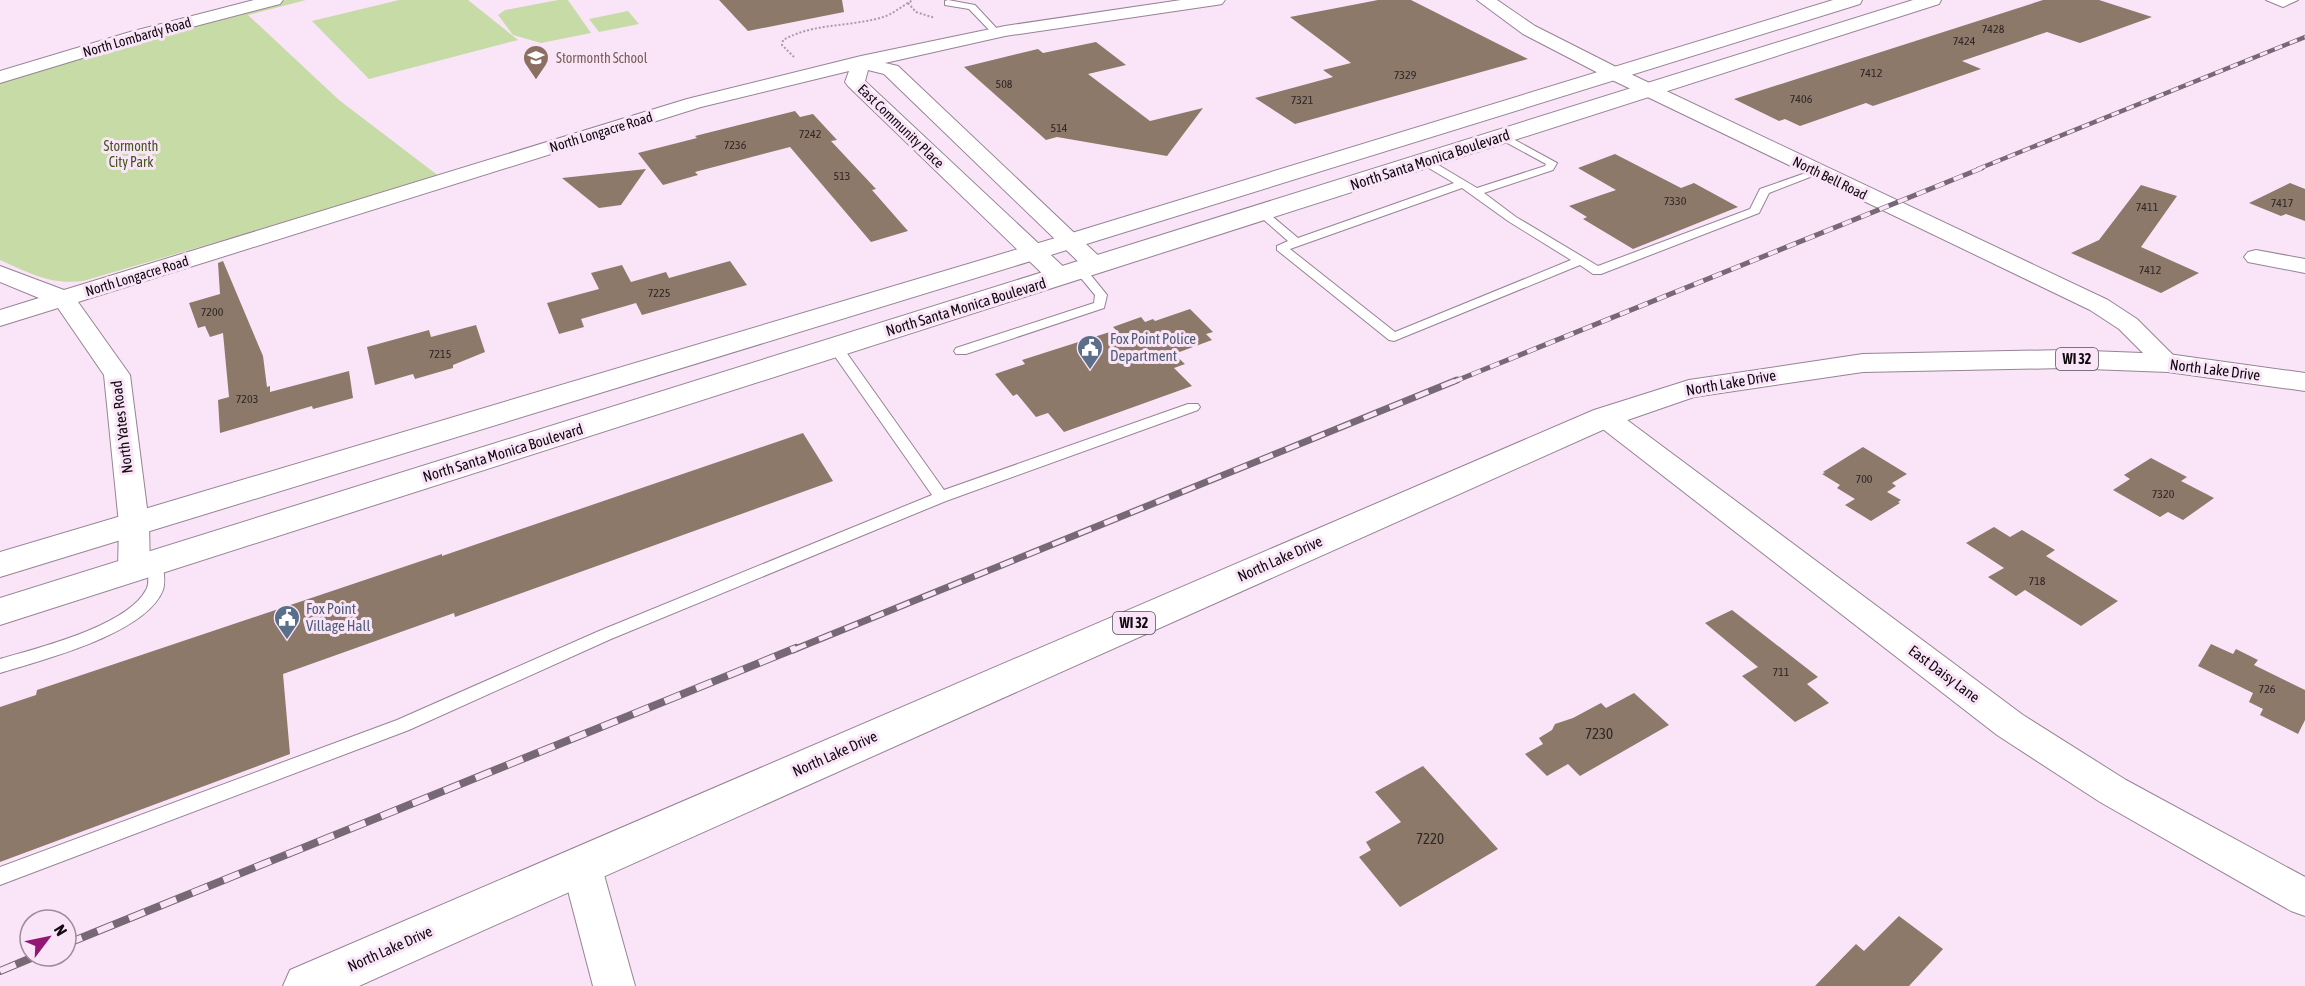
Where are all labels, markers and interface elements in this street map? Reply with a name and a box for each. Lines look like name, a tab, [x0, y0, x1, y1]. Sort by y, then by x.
street label: North Lombardy Road	[81, 14, 193, 60]
house number: 7428	[1982, 22, 2005, 36]
house number: 7424	[1953, 34, 1976, 48]
school or university icon: Stormonth School	[521, 43, 551, 81]
place label: Stormonth School	[556, 50, 648, 66]
house number: 7412	[1860, 66, 1882, 80]
house number: 7329	[1394, 68, 1417, 82]
house number: 508	[996, 77, 1013, 91]
street label: East Community Place	[855, 81, 947, 171]
house number: 7406	[1790, 92, 1813, 106]
house number: 7321	[1291, 93, 1314, 107]
street label: North Longacre Road	[548, 109, 654, 155]
house number: 514	[1051, 121, 1068, 135]
street label: North Santa Monica Boulevard	[1348, 126, 1512, 193]
house number: 7242	[799, 127, 821, 141]
park label: Stormonth City Park	[104, 138, 158, 170]
house number: 7236	[724, 138, 747, 152]
street label: North Bell Road	[1790, 153, 1870, 203]
house number: 513	[834, 169, 850, 183]
house number: 7330	[1664, 194, 1687, 208]
house number: 7417	[2271, 196, 2294, 210]
house number: 7411	[2136, 200, 2159, 214]
street label: North Longacre Road	[84, 253, 190, 299]
house number: 7412	[2139, 263, 2161, 277]
street label: North Santa Monica Boulevard	[884, 274, 1048, 339]
house number: 7225	[648, 286, 670, 300]
house number: 7200	[201, 305, 224, 319]
place label: Fox Point Police Department	[1110, 330, 1196, 364]
public building icon: Fox Point Police Department	[1075, 333, 1105, 371]
house number: 7215	[429, 347, 451, 361]
road number: WI 32	[2056, 348, 2098, 370]
street label: North Lake Drive	[2169, 356, 2261, 384]
street label: North Lake Drive	[1685, 366, 1777, 399]
street label: North Yates Road	[107, 380, 136, 475]
house number: 7203	[236, 392, 258, 406]
street label: North Santa Monica Boulevard	[421, 420, 585, 485]
house number: 700	[1856, 472, 1873, 486]
house number: 7320	[2152, 487, 2175, 501]
street label: North Lake Drive	[1235, 532, 1325, 585]
house number: 718	[2029, 574, 2046, 588]
place label: Fox Point Village Hall	[306, 600, 370, 634]
public building icon: Fox Point Village Hall	[272, 603, 302, 641]
road number: WI 32	[1113, 612, 1155, 634]
street label: East Daisy Lane	[1906, 641, 1983, 706]
house number: 711	[1773, 665, 1790, 679]
house number: 726	[2259, 682, 2276, 696]
house number: 7230	[1585, 725, 1613, 742]
street label: North Lake Drive	[790, 727, 880, 780]
house number: 7220	[1416, 830, 1444, 847]
north arrow	[18, 908, 78, 968]
text: N	[51, 921, 71, 939]
street label: North Lake Drive	[345, 922, 435, 975]

